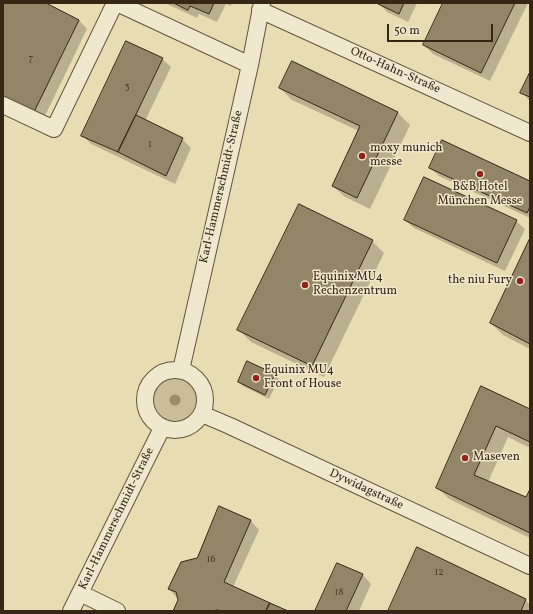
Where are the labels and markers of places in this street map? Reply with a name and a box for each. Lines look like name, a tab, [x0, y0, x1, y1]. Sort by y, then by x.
place label: moxy munich messe	[370, 142, 442, 170]
marker: moxy munich messe	[357, 151, 367, 161]
marker: B&B Hotel München Messe	[475, 169, 485, 179]
place label: B&B Hotel München Messe	[438, 181, 522, 209]
place label: Equinix MU4 Rechenzentrum	[313, 271, 397, 299]
place label: the niu Fury	[448, 274, 512, 288]
marker: the niu Fury	[515, 276, 525, 286]
marker: Equinix MU4 Rechenzentrum	[300, 280, 310, 290]
place label: Equinix MU4 Front of House	[264, 364, 341, 392]
marker: Equinix MU4 Front of House	[251, 373, 261, 383]
place label: Maseven	[473, 451, 520, 465]
marker: Maseven	[460, 453, 470, 463]

